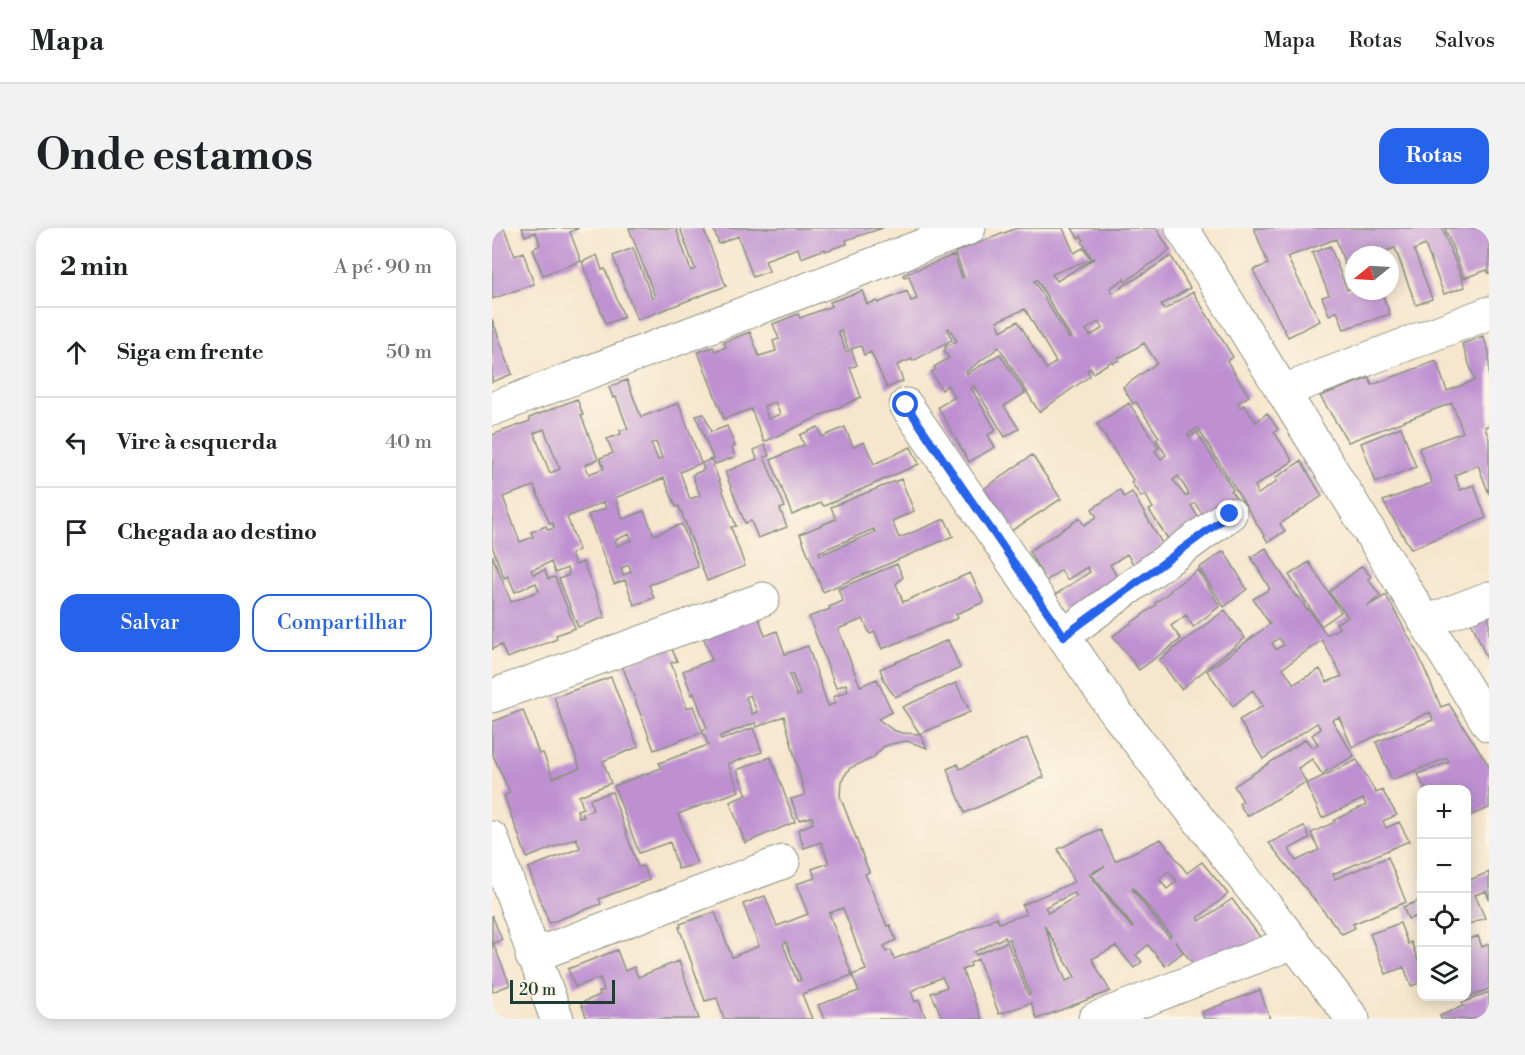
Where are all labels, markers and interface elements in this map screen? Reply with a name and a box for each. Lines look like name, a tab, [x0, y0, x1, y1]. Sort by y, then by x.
text: Mapa	[30, 24, 104, 59]
text: Mapa	[1263, 28, 1315, 54]
text: Rotas	[1348, 28, 1402, 54]
text: Salvos	[1435, 28, 1495, 54]
button: Rotas	[1379, 128, 1489, 184]
text: Onde estamos	[36, 130, 313, 183]
north arrow	[1345, 246, 1399, 300]
text: 2 min	[60, 251, 128, 283]
text: A pé · 90 m	[334, 255, 432, 280]
icon: ahead	[60, 336, 93, 369]
text: Siga em frente	[117, 339, 264, 366]
text: 50 m	[386, 340, 432, 365]
route start	[892, 391, 918, 417]
icon: left	[60, 426, 93, 459]
text: Vire à esquerda	[117, 429, 277, 456]
text: 40 m	[385, 430, 432, 455]
route end	[1216, 500, 1242, 526]
icon: arrive	[60, 516, 93, 549]
text: Chegada ao destino	[117, 519, 317, 546]
button: Salvar	[60, 594, 240, 652]
button: Compartilhar	[252, 594, 432, 652]
map controls	[1417, 785, 1471, 1001]
button: +	[1417, 785, 1471, 839]
button: −	[1417, 839, 1471, 893]
button: locate	[1417, 893, 1471, 947]
button: layers	[1417, 947, 1471, 1001]
scale bar	[510, 977, 615, 1004]
text: 20 m	[519, 980, 556, 1000]

